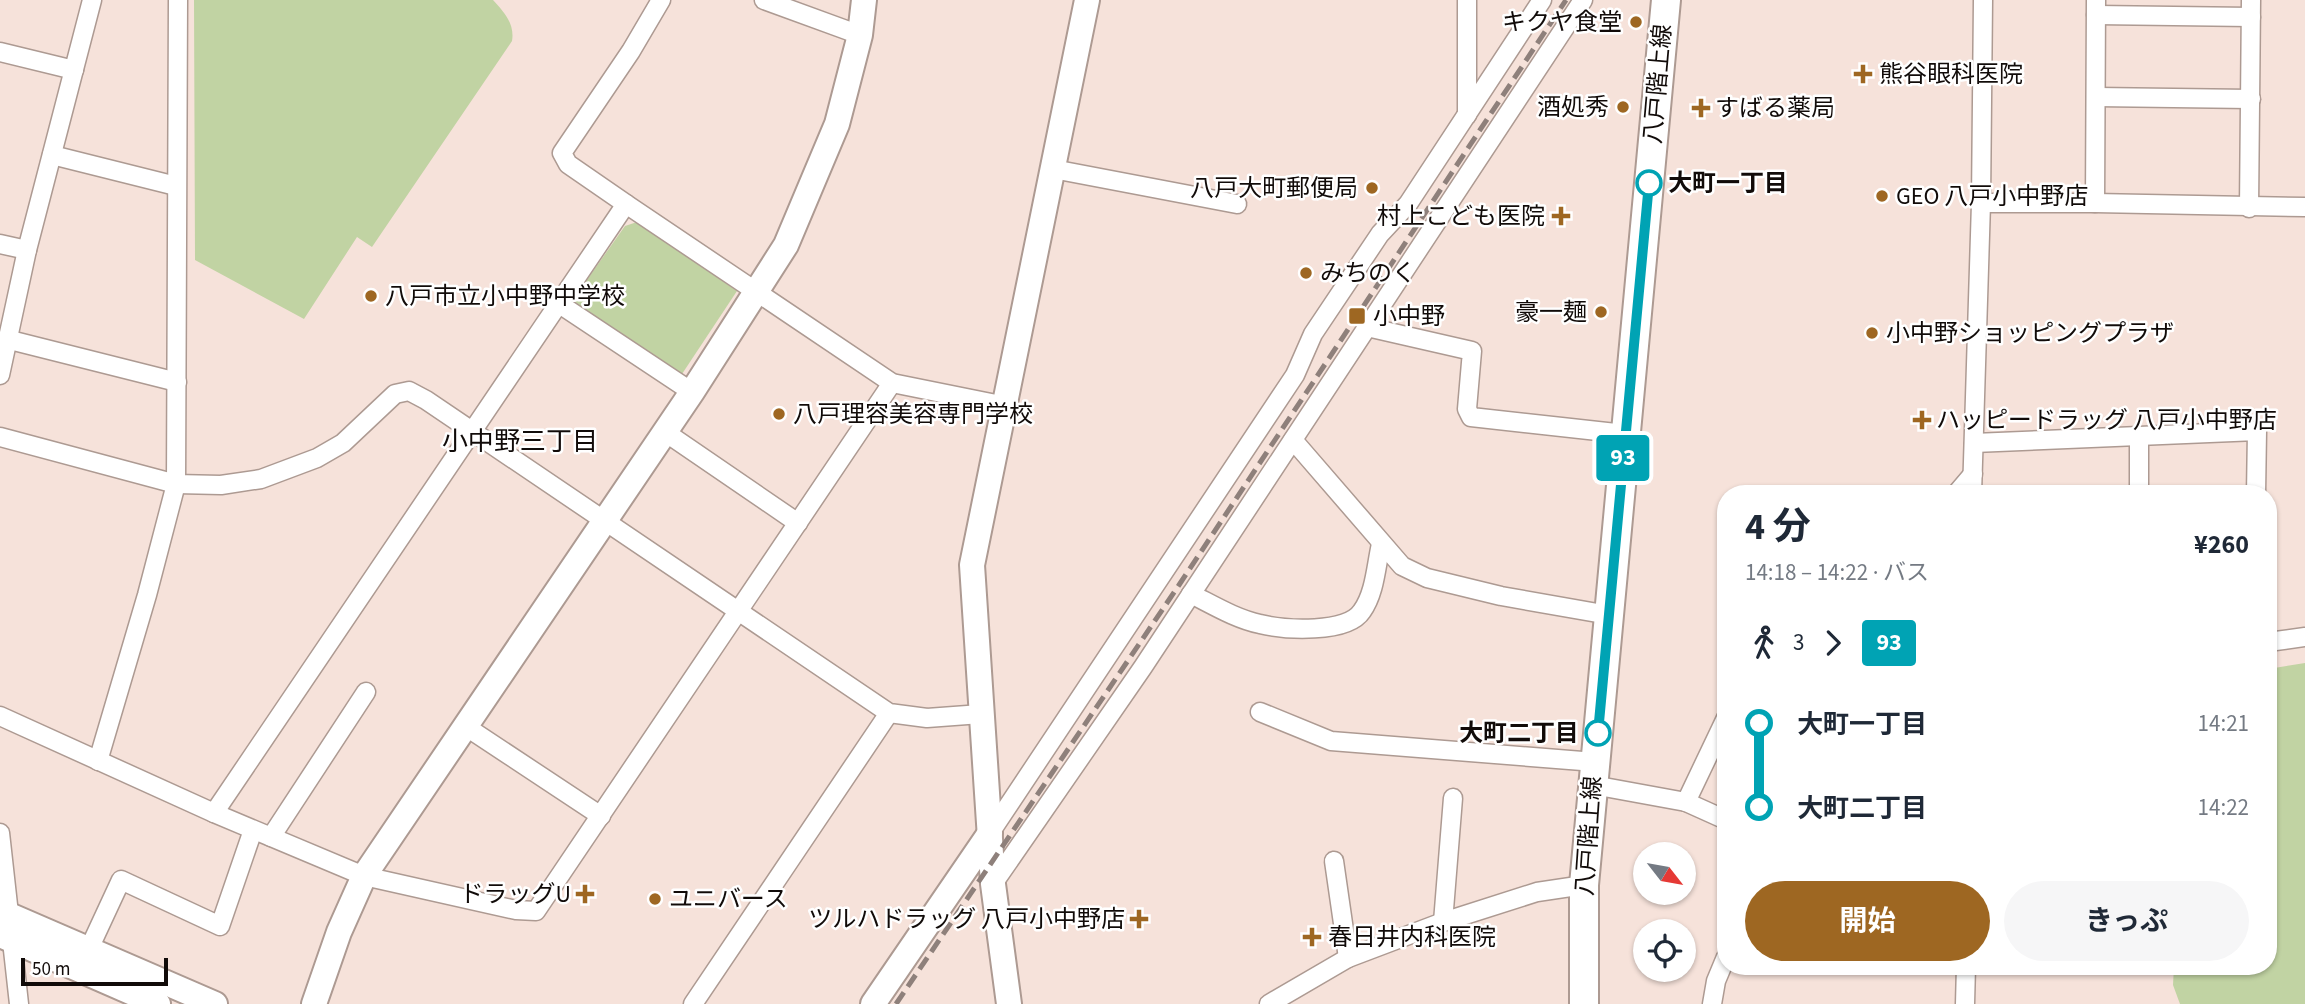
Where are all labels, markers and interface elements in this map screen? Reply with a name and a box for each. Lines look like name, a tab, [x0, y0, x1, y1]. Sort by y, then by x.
place label: キクヤ食堂	[1502, 5, 1622, 40]
marker: キクヤ食堂	[1628, 14, 1644, 30]
street label: 八戸階上線	[1635, 23, 1681, 145]
place label: 熊谷眼科医院	[1879, 57, 2023, 92]
marker: 熊谷眼科医院	[1853, 64, 1873, 84]
place label: 酒処秀	[1537, 90, 1609, 125]
place label: すばる薬局	[1715, 91, 1835, 126]
marker: 酒処秀	[1615, 99, 1631, 115]
marker: すばる薬局	[1693, 100, 1709, 116]
place label: 大町一丁目	[1668, 166, 1788, 201]
marker: 大町一丁目	[1636, 170, 1662, 196]
place label: 八戸大町郵便局	[1190, 171, 1358, 206]
place label: GEO 八戸小中野店	[1896, 179, 2088, 214]
marker: 八戸大町郵便局	[1364, 180, 1380, 196]
marker: GEO 八戸小中野店	[1874, 188, 1890, 204]
place label: 村上こども医院	[1377, 199, 1545, 234]
marker: 村上こども医院	[1551, 206, 1571, 226]
place label: みちのく	[1320, 256, 1416, 291]
marker: みちのく	[1298, 265, 1314, 281]
place label: 八戸市立小中野中学校	[385, 279, 625, 314]
marker: 八戸市立小中野中学校	[363, 288, 379, 304]
place label: 豪一麺	[1515, 295, 1587, 330]
place label: 小中野	[1373, 299, 1445, 334]
marker: 豪一麺	[1593, 304, 1609, 320]
marker: 小中野	[1347, 306, 1367, 326]
place label: 小中野ショッピングプラザ	[1886, 316, 2174, 351]
marker: 小中野ショッピングプラザ	[1864, 325, 1880, 341]
place label: 八戸理容美容専門学校	[793, 397, 1033, 432]
place label: ハッピードラッグ 八戸小中野店	[1936, 403, 2277, 438]
marker: 八戸理容美容専門学校	[771, 406, 787, 422]
marker: ハッピードラッグ 八戸小中野店	[1914, 412, 1930, 428]
district label: 小中野三丁目	[442, 423, 598, 460]
line badge: 93	[1592, 435, 1654, 481]
text: 93	[1610, 440, 1636, 475]
text: 4 分	[1745, 500, 1811, 554]
text: ¥260	[2194, 526, 2249, 563]
text: 14:18 – 14:22 · バス	[1745, 556, 1929, 589]
icon: walk	[1745, 624, 1783, 662]
icon: forward	[1814, 624, 1852, 662]
text: 93	[1876, 625, 1902, 660]
text: 3	[1793, 626, 1804, 659]
text: 大町一丁目	[1797, 706, 1927, 743]
text: 14:21	[2198, 707, 2249, 740]
place label: 大町二丁目	[1459, 716, 1579, 751]
marker: 大町二丁目	[1585, 720, 1611, 746]
street label: 八戸階上線	[1567, 775, 1611, 897]
text: 大町二丁目	[1797, 790, 1927, 827]
text: 14:22	[2198, 791, 2249, 824]
north arrow	[1633, 842, 1696, 905]
map controls	[1633, 842, 1696, 982]
place label: ドラッグU	[460, 877, 571, 912]
button: 開始	[1745, 881, 1990, 961]
button: きっぷ	[2004, 881, 2249, 961]
place label: ユニバース	[669, 882, 788, 917]
marker: ドラッグU	[577, 886, 593, 902]
marker: ユニバース	[647, 891, 663, 907]
place label: ツルハドラッグ 八戸小中野店	[808, 902, 1125, 937]
marker: ツルハドラッグ 八戸小中野店	[1131, 911, 1147, 927]
button: locate	[1633, 919, 1696, 982]
place label: 春日井内科医院	[1328, 920, 1496, 955]
marker: 春日井内科医院	[1302, 927, 1322, 947]
scale bar	[21, 955, 168, 987]
text: 50 m	[32, 956, 70, 983]

